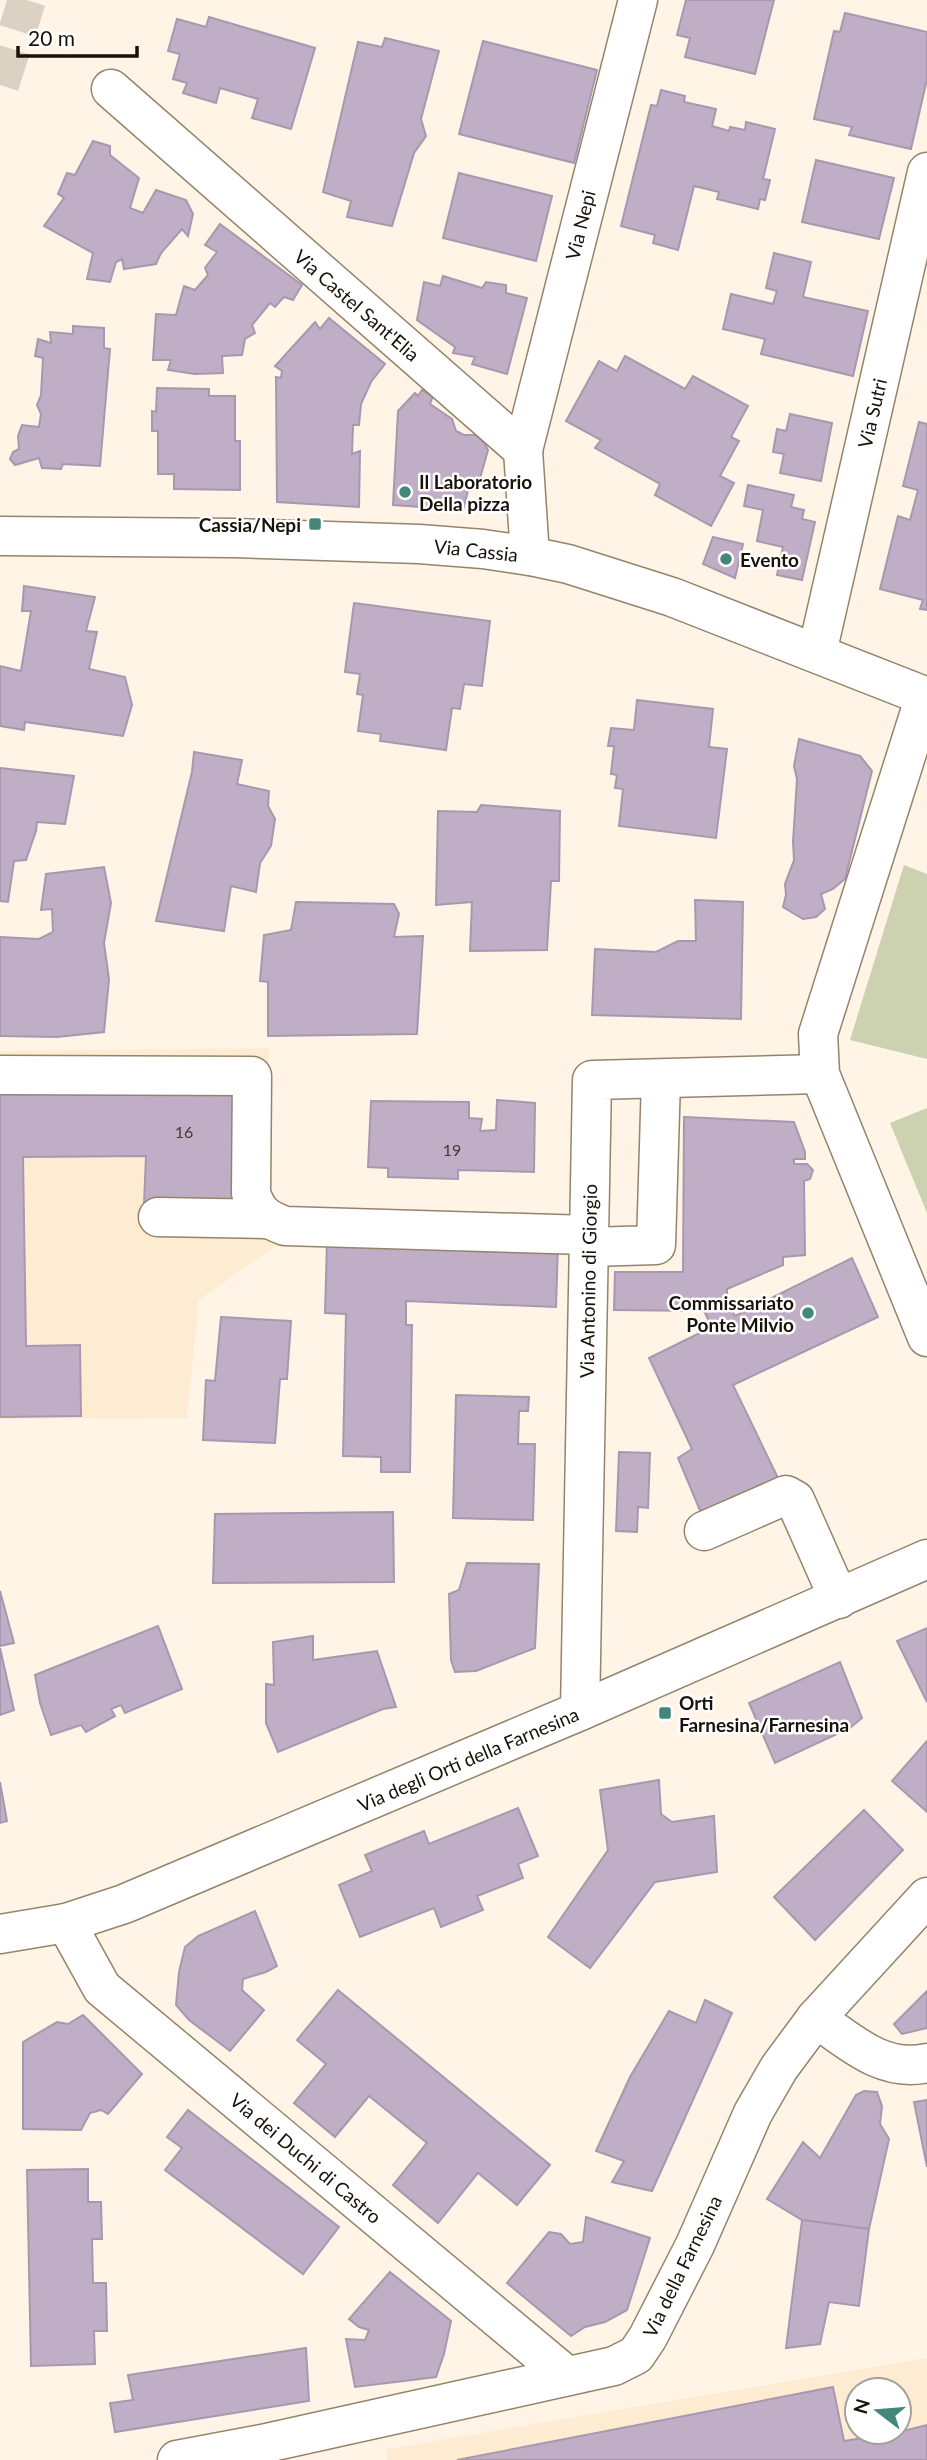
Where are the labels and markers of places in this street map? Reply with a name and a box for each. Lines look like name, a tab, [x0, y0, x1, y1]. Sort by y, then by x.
place label: Il Laboratorio Della pizza	[419, 470, 532, 515]
marker: Il Laboratorio Della pizza	[397, 484, 413, 500]
place label: Cassia/Nepi	[199, 513, 301, 536]
marker: Cassia/Nepi	[307, 516, 323, 532]
place label: Evento	[740, 548, 799, 571]
marker: Evento	[718, 551, 734, 567]
place label: Commissariato Ponte Milvio	[668, 1291, 794, 1336]
marker: Commissariato Ponte Milvio	[800, 1305, 816, 1321]
place label: Orti Farnesina/Farnesina	[679, 1691, 849, 1736]
marker: Orti Farnesina/Farnesina	[657, 1705, 673, 1721]

